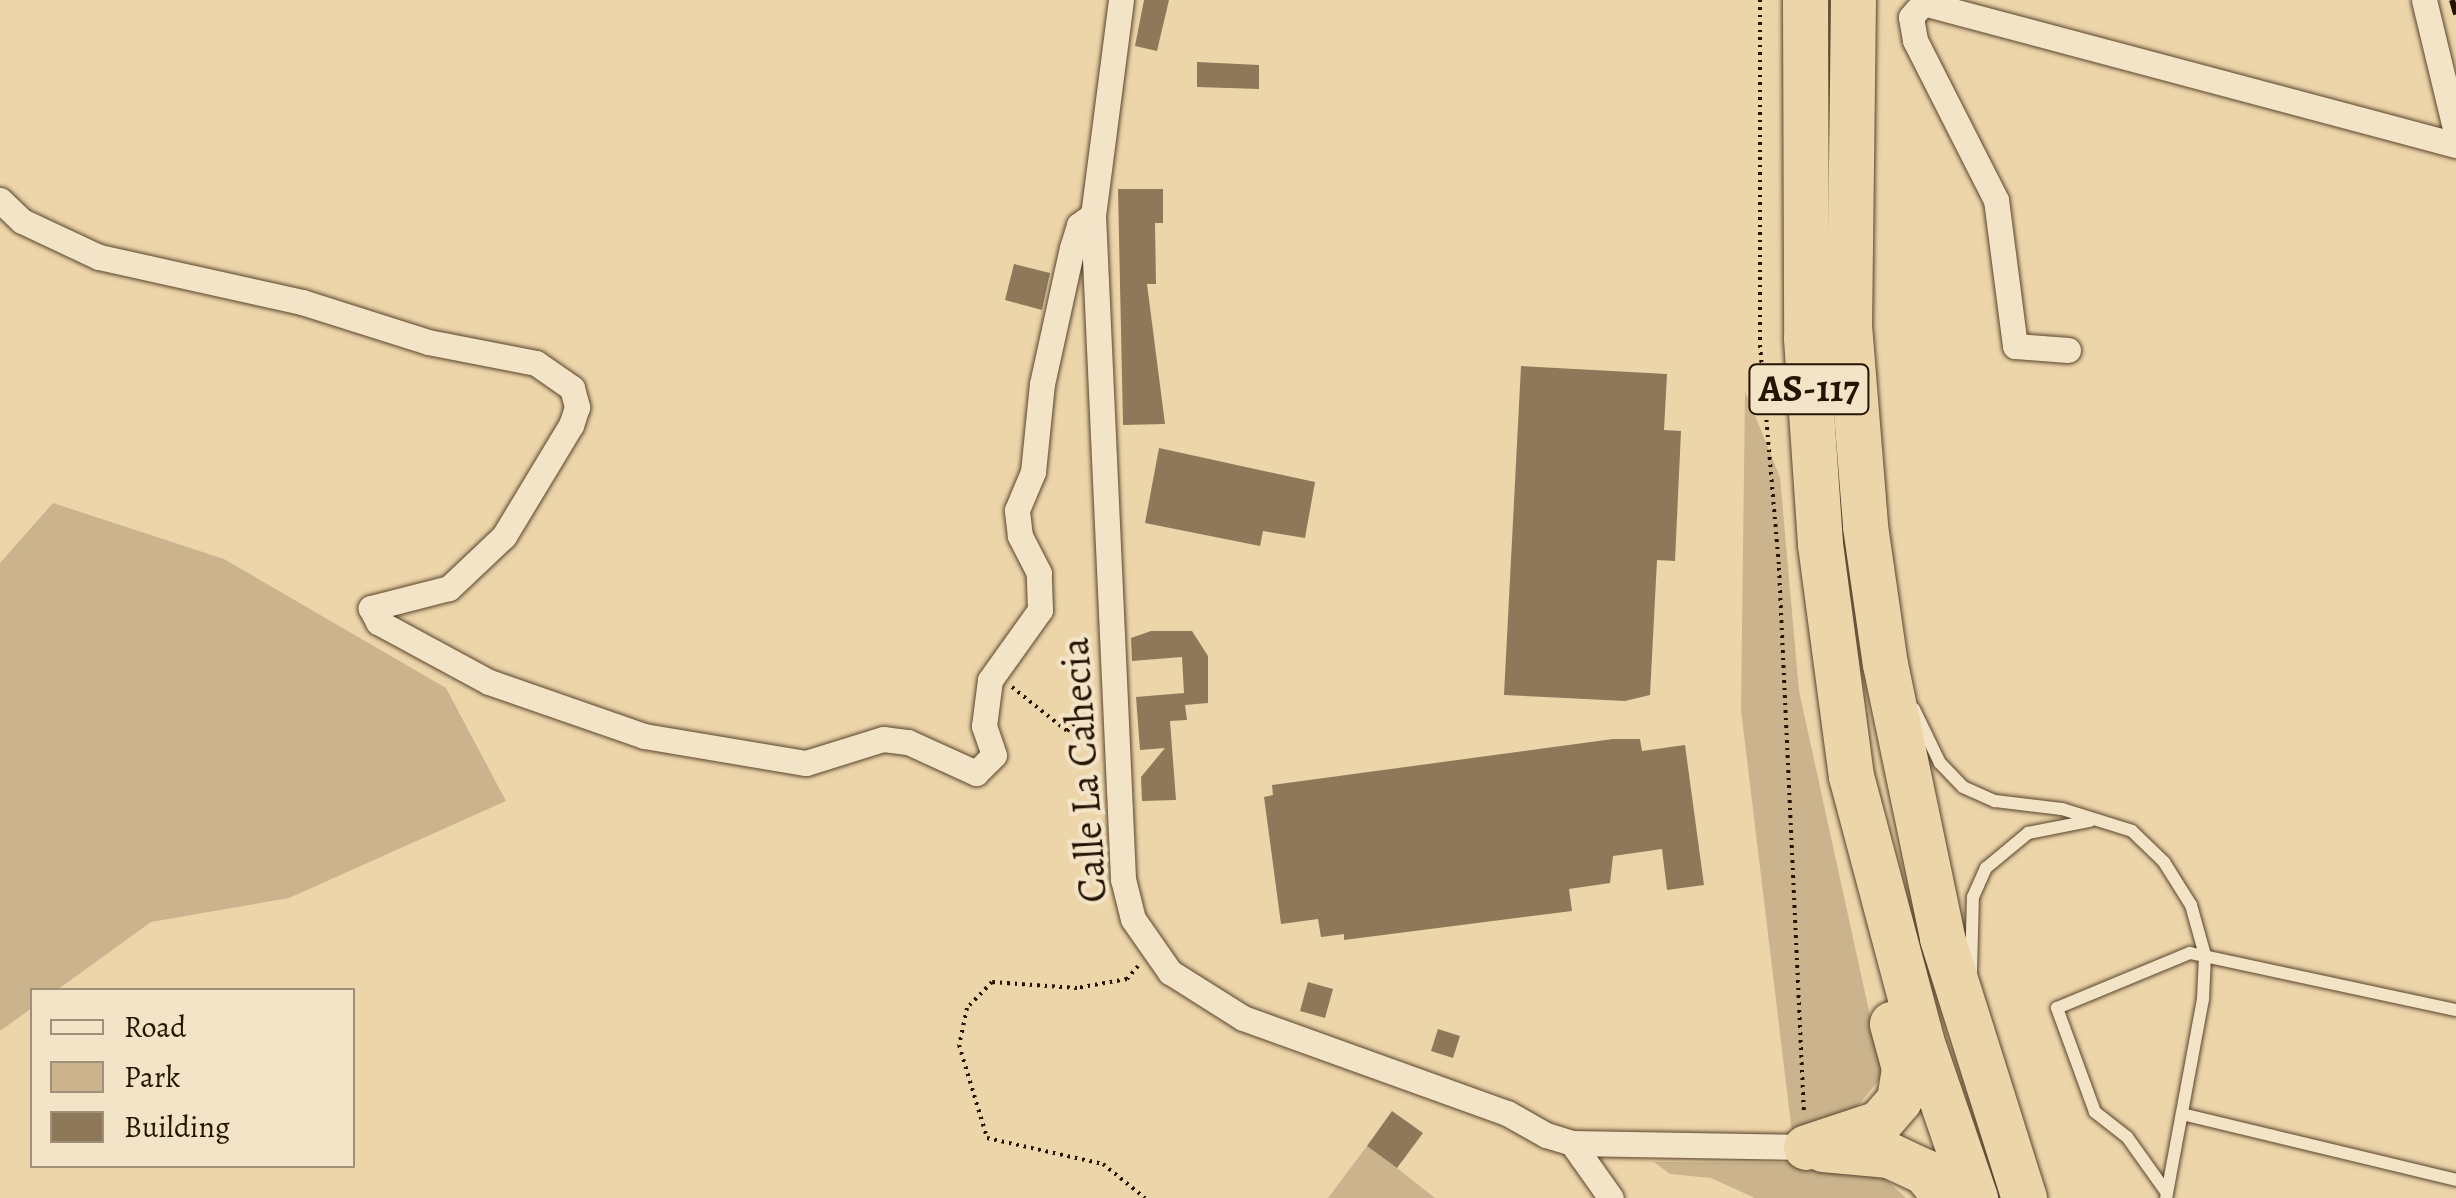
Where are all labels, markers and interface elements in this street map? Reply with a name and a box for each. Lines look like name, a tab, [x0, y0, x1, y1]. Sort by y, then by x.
road number: AS-117	[1746, 356, 1872, 422]
street label: Calle La Cahecia	[1051, 636, 1117, 904]
legend	[30, 988, 355, 1168]
text: Road	[124, 1007, 186, 1047]
text: Park	[124, 1057, 180, 1097]
text: Building	[124, 1107, 230, 1147]

